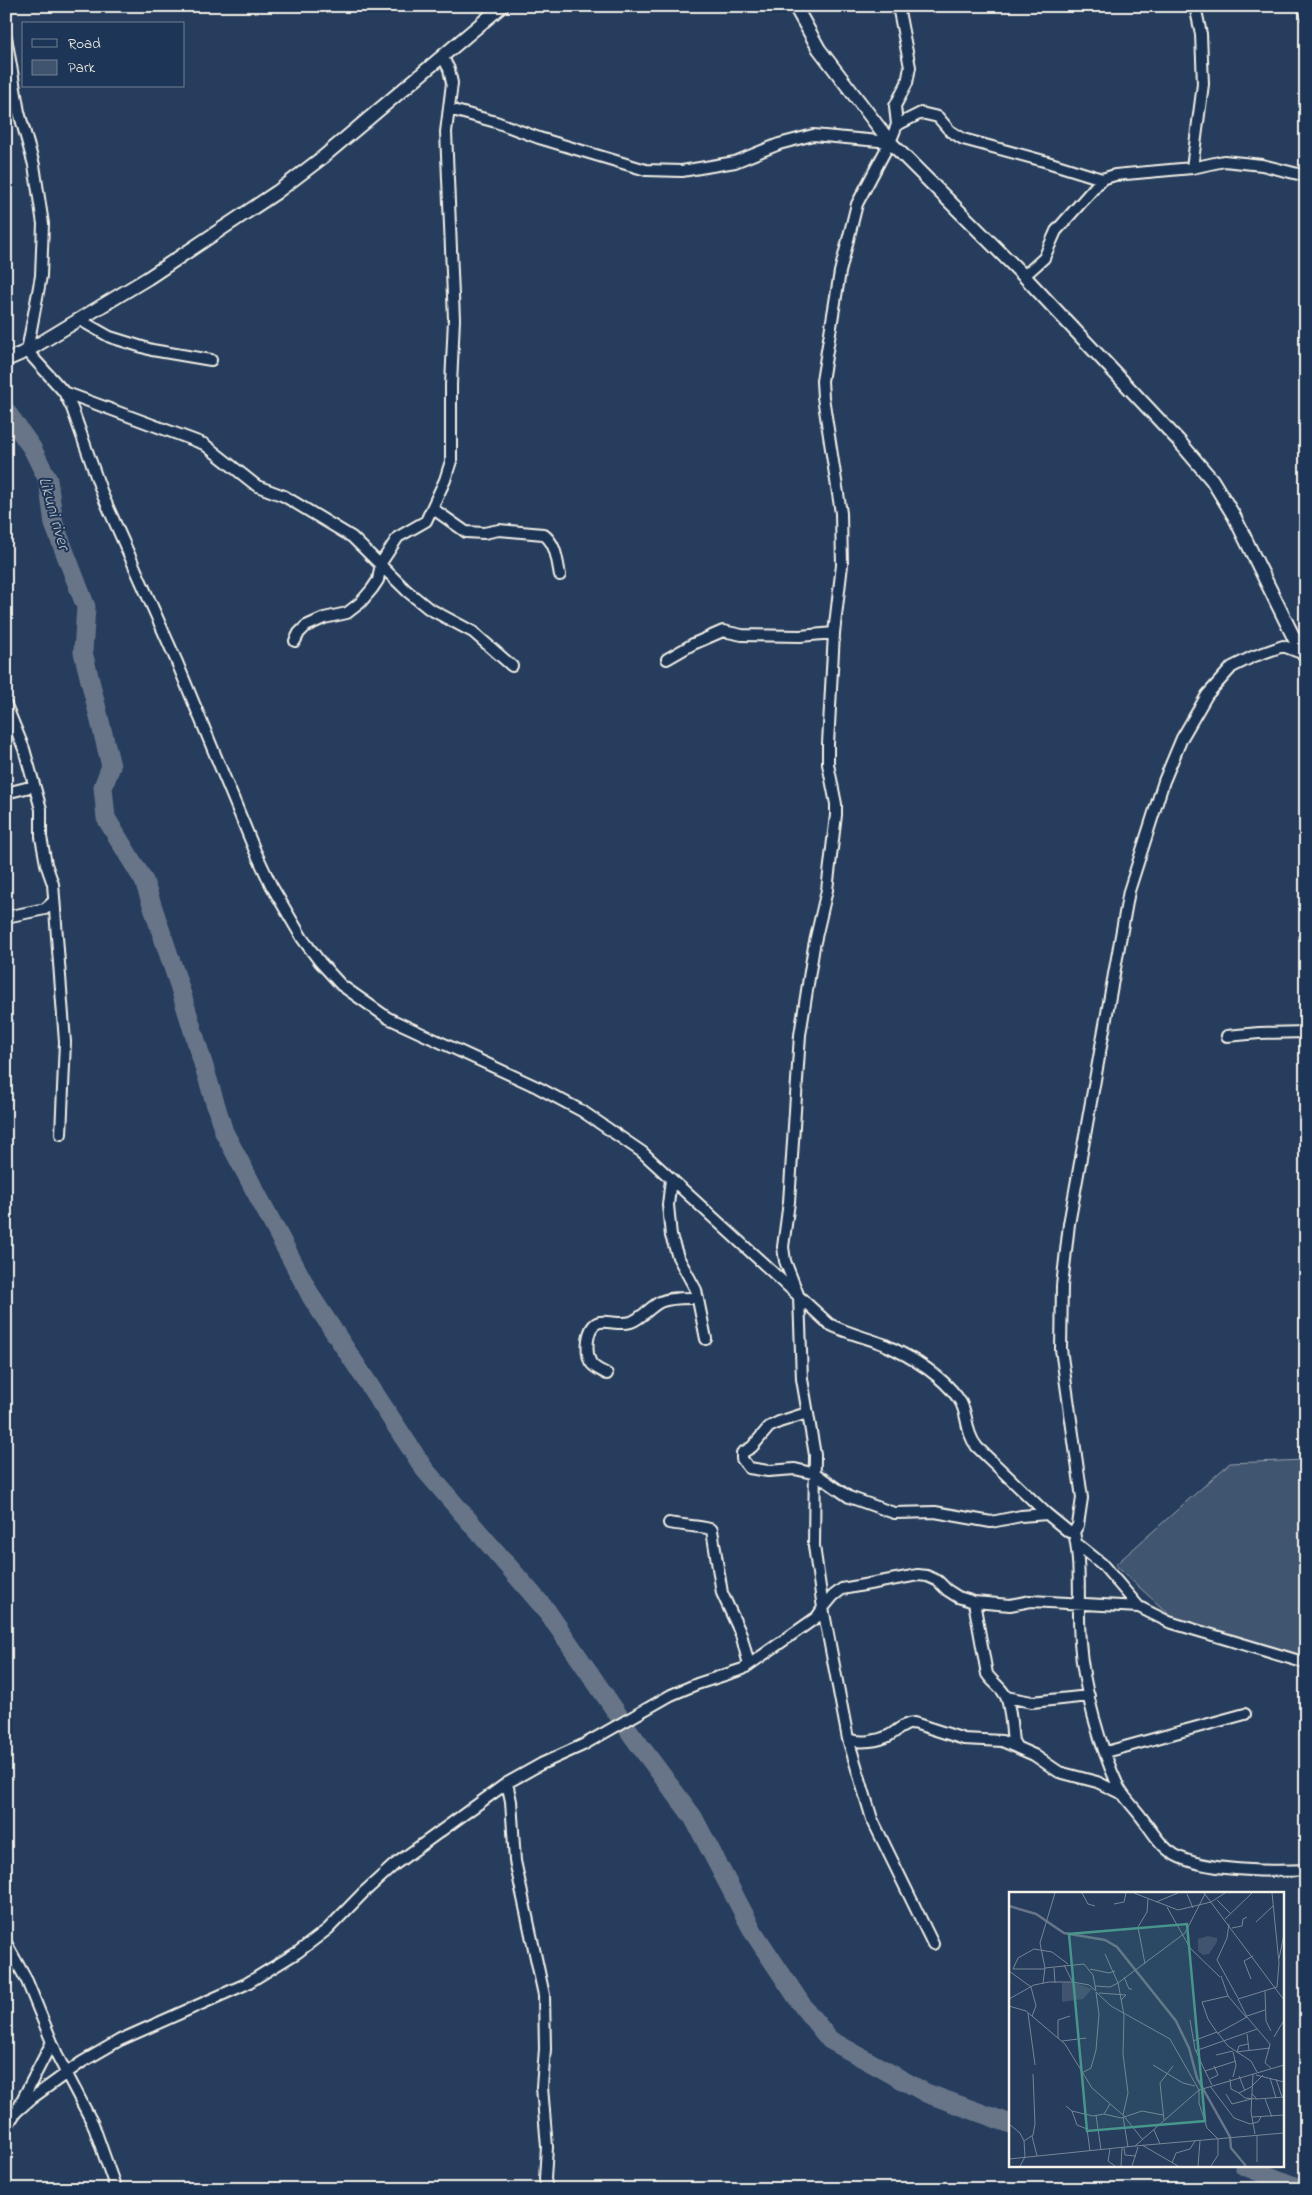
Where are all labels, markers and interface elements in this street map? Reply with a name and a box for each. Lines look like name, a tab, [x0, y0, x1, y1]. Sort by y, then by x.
legend	[22, 22, 185, 88]
text: Road	[68, 33, 101, 55]
text: Park	[68, 57, 96, 79]
water label: Likuni river	[30, 474, 77, 555]
inset map	[1009, 1892, 1284, 2168]

